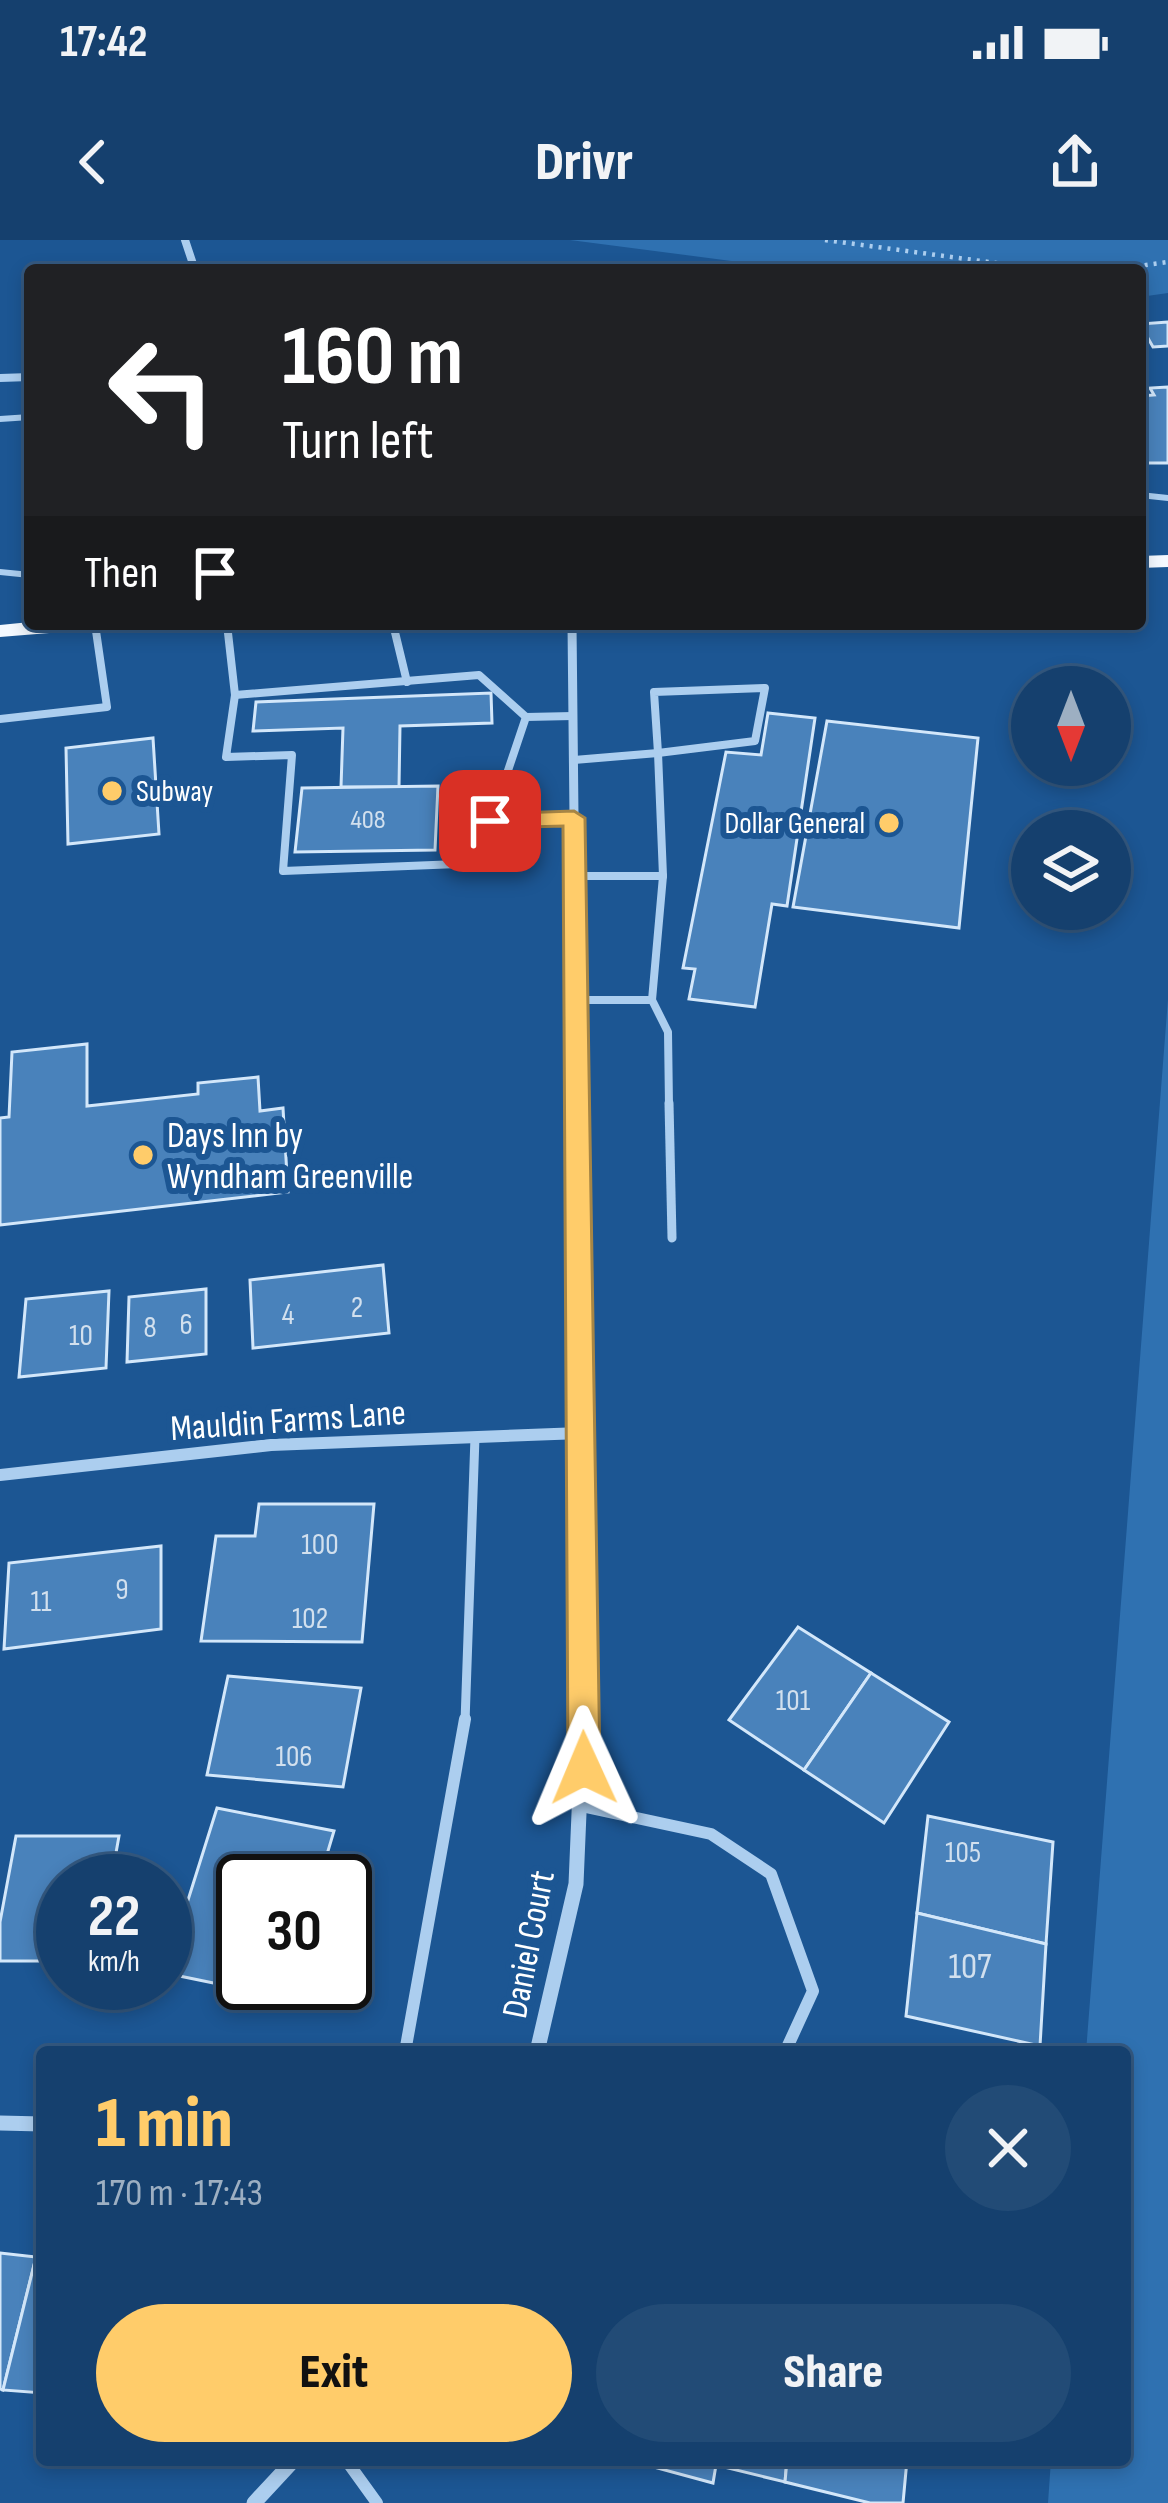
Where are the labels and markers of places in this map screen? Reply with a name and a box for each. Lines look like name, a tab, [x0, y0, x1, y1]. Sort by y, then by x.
pin	[439, 770, 541, 872]
place label: Subway	[136, 774, 213, 810]
marker: Subway	[99, 778, 125, 804]
place label: Dollar General	[724, 806, 865, 842]
marker: Dollar General	[876, 810, 902, 836]
place label: Days Inn by Wyndham Greenville	[167, 1115, 413, 1199]
marker: Days Inn by Wyndham Greenville	[130, 1142, 156, 1168]

